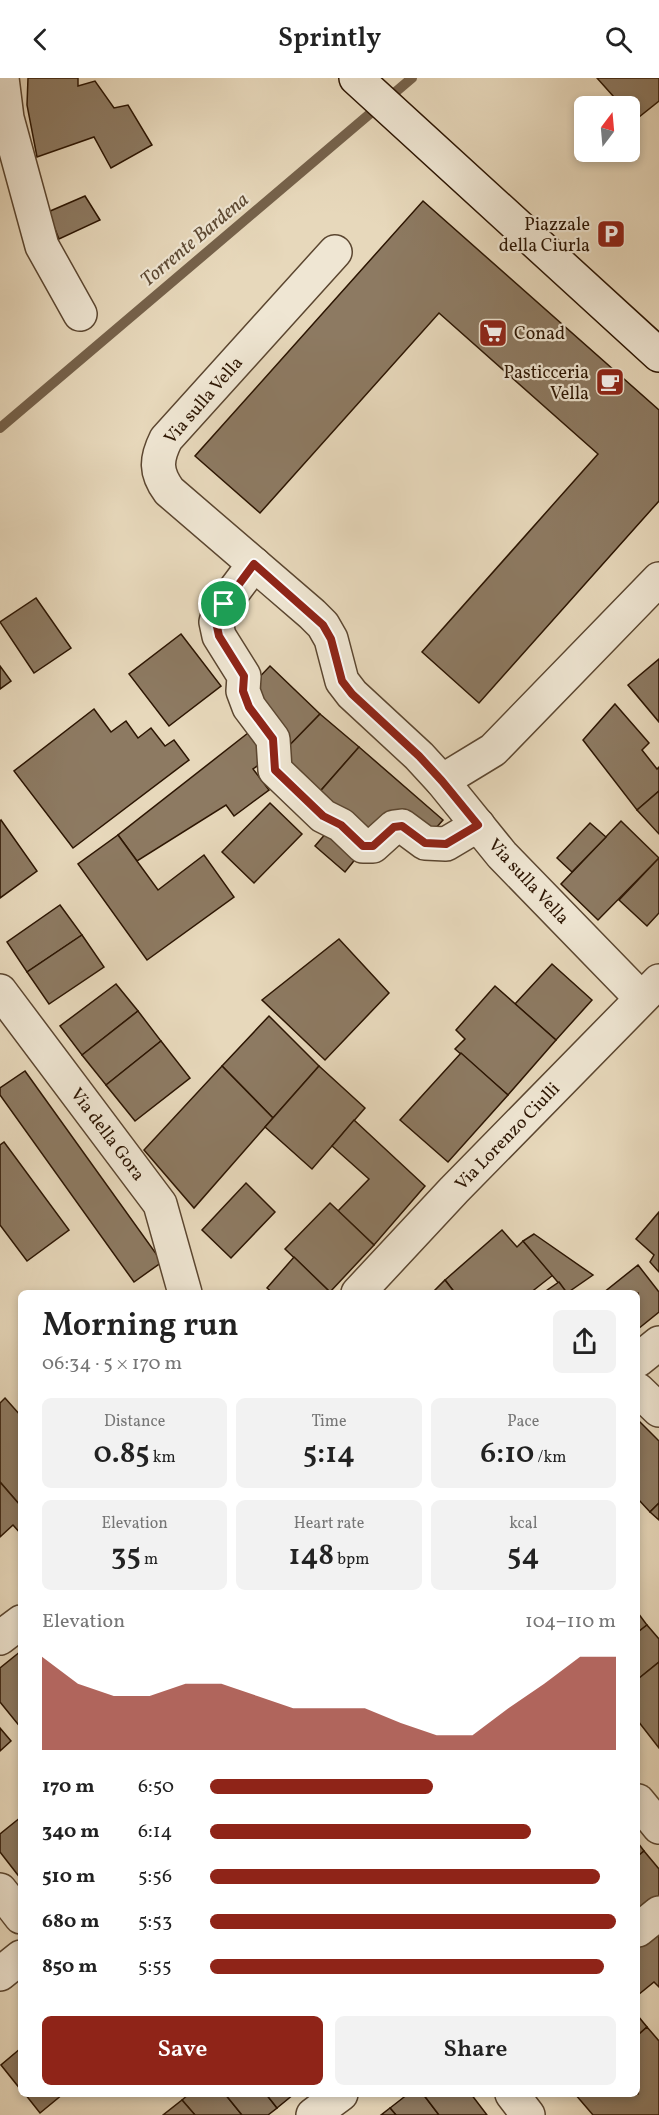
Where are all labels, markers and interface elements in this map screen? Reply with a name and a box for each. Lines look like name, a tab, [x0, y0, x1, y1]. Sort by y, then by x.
text: Sprintly	[278, 20, 381, 58]
icon: back	[24, 23, 57, 56]
icon: search	[602, 23, 635, 56]
north arrow	[574, 96, 640, 162]
map controls	[574, 96, 640, 162]
water label: Torrente Bardena	[135, 187, 255, 294]
place label: Piazzale della Ciurla	[499, 213, 590, 259]
parking icon: Piazzale della Ciurla	[595, 218, 627, 250]
supermarket icon: Conad	[477, 317, 509, 349]
place label: Conad	[514, 322, 565, 347]
street label: Via sulla Vella	[159, 352, 249, 450]
place label: Pasticceria Vella	[504, 361, 589, 407]
cafe icon: Pasticceria Vella	[594, 366, 626, 398]
pin	[198, 578, 249, 629]
icon: arrive	[207, 587, 240, 620]
street label: Via sulla Vella	[482, 834, 574, 930]
street label: Via Lorenzo Ciulli	[450, 1077, 566, 1197]
street label: Via della Gora	[64, 1083, 150, 1187]
text: Morning run	[42, 1304, 239, 1350]
button: share	[553, 1310, 616, 1373]
text: 06:34 · 5 × 170 m	[42, 1350, 182, 1378]
text: Distance	[104, 1411, 165, 1433]
text: Time	[311, 1411, 347, 1433]
text: Pace	[507, 1411, 539, 1433]
text: 0.85	[94, 1433, 150, 1475]
text: 5:14	[303, 1433, 355, 1475]
text: 6:10	[480, 1433, 534, 1475]
text: km	[150, 1447, 176, 1469]
text: /km	[534, 1447, 566, 1469]
text: Elevation	[101, 1513, 168, 1535]
text: Heart rate	[294, 1513, 364, 1535]
text: kcal	[509, 1513, 538, 1535]
text: 35	[111, 1535, 141, 1577]
text: 148	[289, 1535, 334, 1577]
text: 54	[507, 1535, 540, 1577]
text: m	[141, 1549, 158, 1571]
text: bpm	[334, 1549, 369, 1571]
text: Elevation	[42, 1608, 125, 1636]
text: 104–110 m	[525, 1608, 616, 1636]
text: 170 m	[42, 1773, 95, 1801]
text: 6:50	[138, 1773, 174, 1801]
text: 340 m	[42, 1818, 100, 1846]
text: 6:14	[138, 1818, 173, 1846]
text: 510 m	[42, 1863, 95, 1891]
text: 5:56	[138, 1863, 172, 1891]
text: 680 m	[42, 1908, 100, 1936]
text: 5:53	[138, 1908, 172, 1936]
text: 850 m	[42, 1953, 98, 1981]
text: 5:55	[138, 1953, 172, 1981]
button: Save	[42, 2016, 323, 2085]
button: Share	[335, 2016, 616, 2085]

